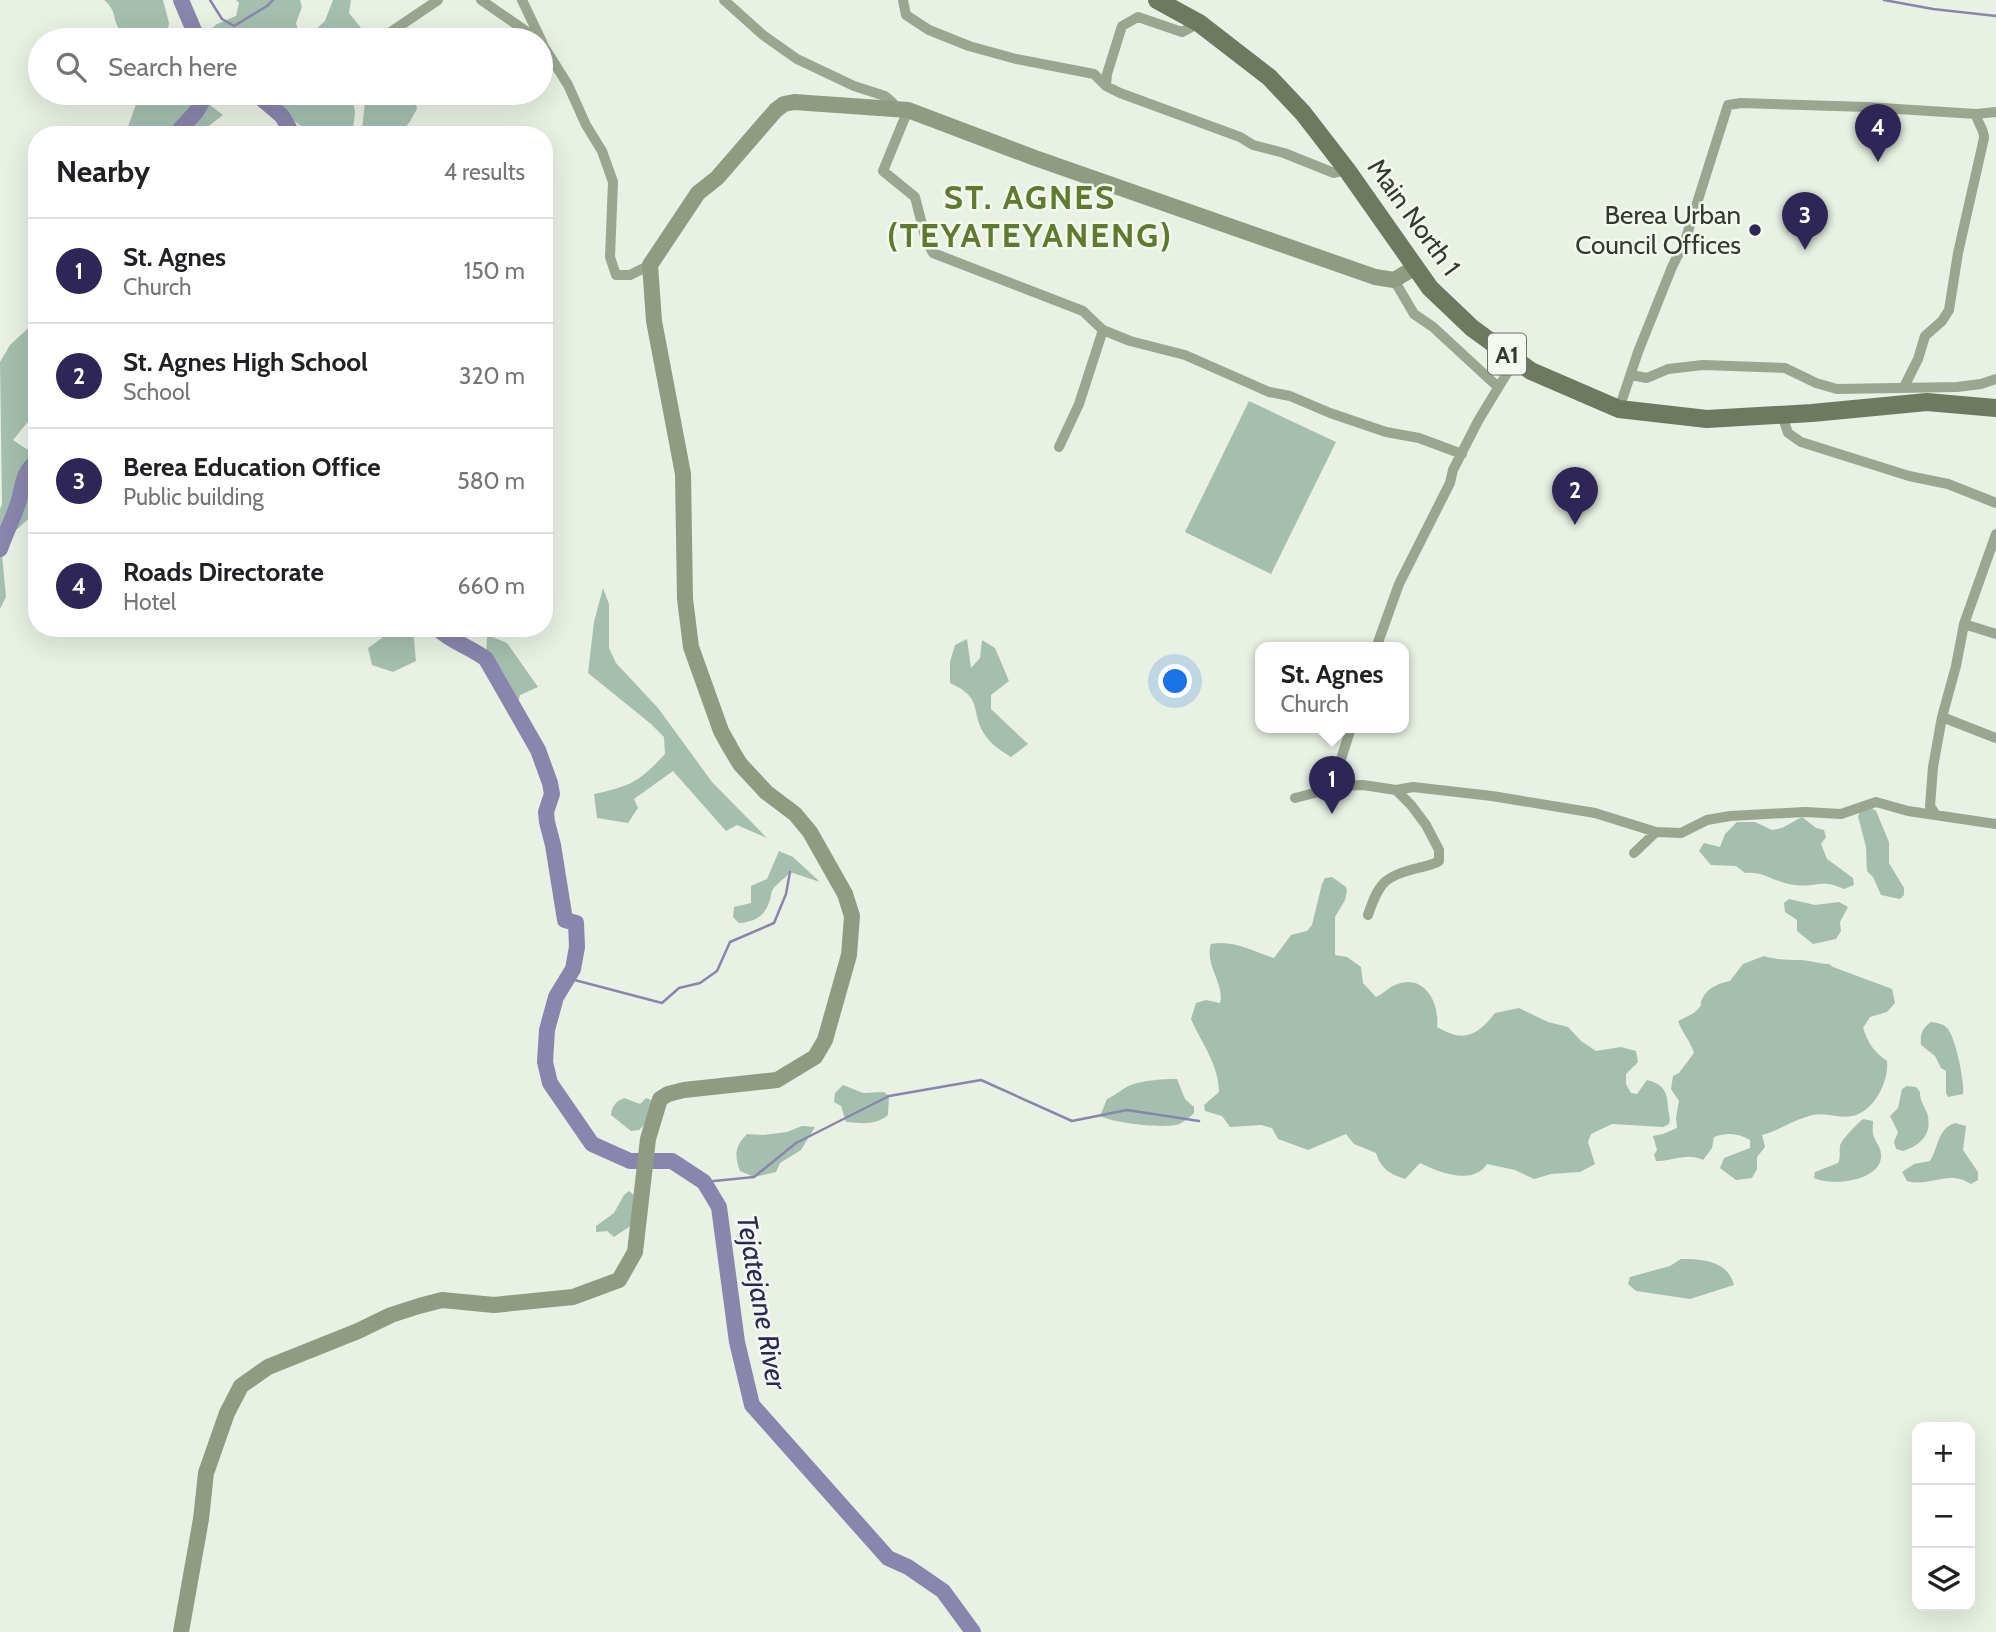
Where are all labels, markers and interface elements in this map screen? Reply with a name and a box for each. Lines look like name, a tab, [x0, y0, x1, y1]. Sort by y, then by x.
search box	[28, 28, 553, 105]
icon: search	[52, 48, 90, 86]
text: Search here	[108, 51, 237, 83]
pin: 4	[1855, 104, 1901, 162]
street label: Main North 1	[1361, 152, 1467, 282]
text: Nearby	[56, 153, 150, 190]
text: 4 results	[444, 158, 525, 186]
district label: ST. AGNES (TEYATEYANENG)	[887, 177, 1173, 255]
pin: 3	[1782, 192, 1828, 250]
place label: Berea Urban Council Offices	[1575, 199, 1741, 261]
marker: Berea Urban Council Offices	[1747, 222, 1763, 238]
text: St. Agnes	[123, 241, 226, 273]
text: 1	[75, 257, 83, 285]
text: 150 m	[464, 257, 525, 285]
text: Church	[123, 273, 192, 301]
road number: A1	[1488, 334, 1526, 374]
text: St. Agnes High School	[123, 346, 368, 378]
text: 2	[73, 362, 85, 390]
text: 320 m	[459, 362, 525, 390]
text: School	[123, 378, 190, 406]
text: Berea Education Office	[123, 451, 381, 483]
text: 3	[73, 467, 85, 495]
text: 580 m	[457, 467, 525, 495]
pin: 2	[1552, 467, 1598, 525]
text: Public building	[123, 483, 264, 511]
text: Roads Directorate	[123, 556, 324, 588]
text: 4	[72, 572, 86, 600]
text: 660 m	[457, 572, 525, 600]
text: Hotel	[123, 588, 176, 616]
popup	[1255, 642, 1409, 733]
text: St. Agnes	[1280, 658, 1384, 690]
your location	[1158, 664, 1192, 698]
text: Church	[1280, 690, 1349, 718]
pin: 1	[1309, 756, 1355, 814]
water label: Tejatejane River	[730, 1212, 794, 1393]
map controls	[1912, 1422, 1975, 1611]
button: +	[1912, 1422, 1975, 1485]
button: −	[1912, 1485, 1975, 1548]
button: layers	[1912, 1548, 1975, 1611]

